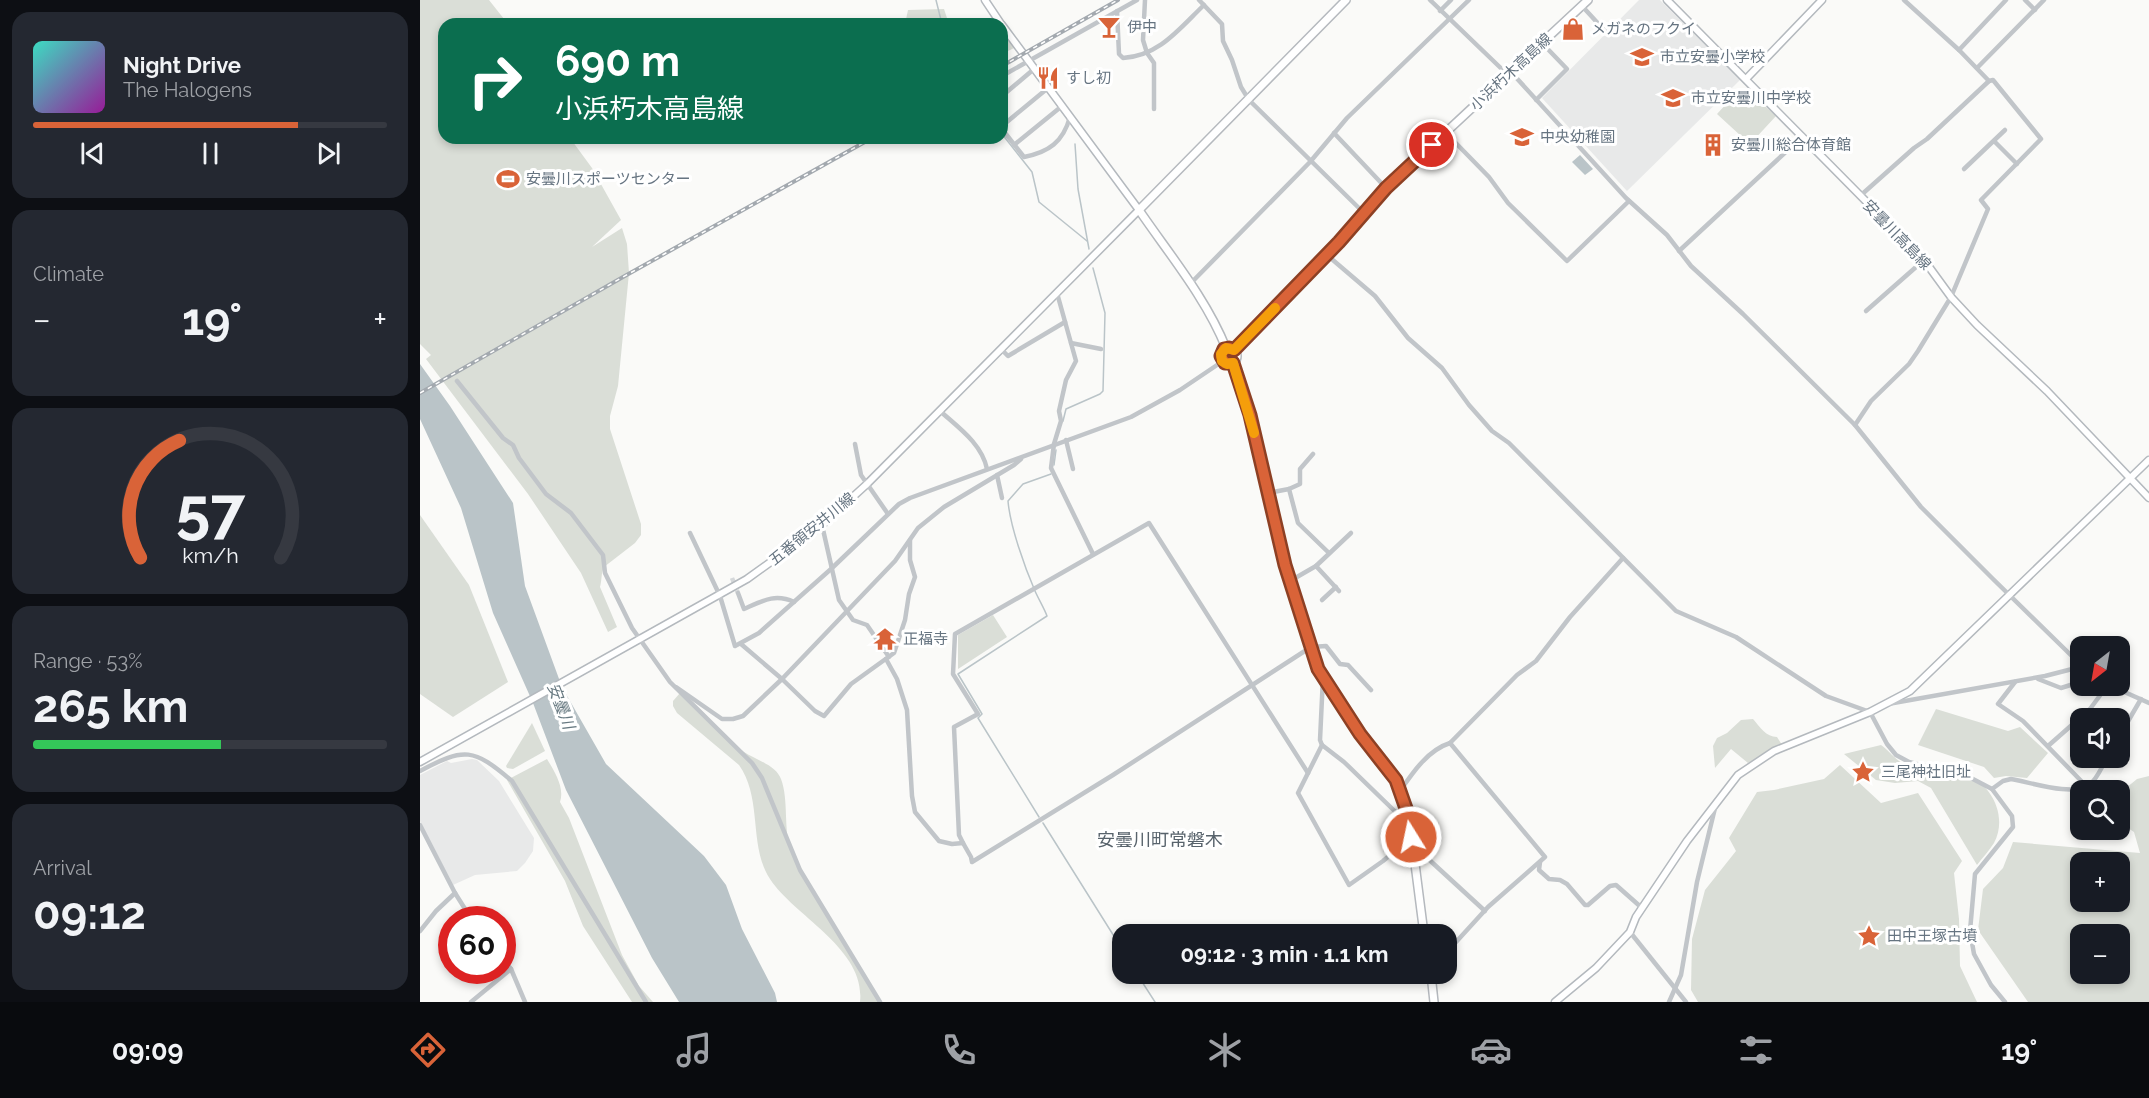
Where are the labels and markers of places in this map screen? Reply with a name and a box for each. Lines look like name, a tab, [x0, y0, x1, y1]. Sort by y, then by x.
bar icon: 伊中	[1096, 14, 1122, 40]
shop icon: メガネのフクイ	[1560, 16, 1586, 42]
place label: 伊中	[1127, 18, 1157, 36]
place label: メガネのフクイ	[1591, 20, 1696, 38]
school or university icon: 市立安曇小学校	[1629, 44, 1655, 70]
place label: 市立安曇小学校	[1660, 48, 1765, 66]
restaurant icon: すし初	[1035, 65, 1061, 91]
place label: すし初	[1066, 69, 1111, 87]
school or university icon: 市立安曇川中学校	[1660, 85, 1686, 111]
place label: 市立安曇川中学校	[1691, 89, 1811, 107]
pin	[1406, 119, 1457, 170]
school or university icon: 中央幼稚園	[1509, 124, 1535, 150]
place label: 中央幼稚園	[1540, 128, 1615, 146]
building icon: 安曇川総合体育館	[1700, 132, 1726, 158]
place label: 安曇川総合体育館	[1731, 136, 1851, 154]
sports icon: 安曇川スポーツセンター	[495, 166, 521, 192]
place label: 安曇川スポーツセンター	[526, 170, 691, 188]
temple icon: 正福寺	[872, 626, 898, 652]
place label: 正福寺	[903, 630, 948, 648]
place icon: 三尾神社旧址	[1850, 759, 1876, 785]
place label: 三尾神社旧址	[1881, 763, 1971, 781]
place icon: 田中王塚古墳	[1856, 923, 1882, 949]
place label: 田中王塚古墳	[1887, 927, 1977, 945]

